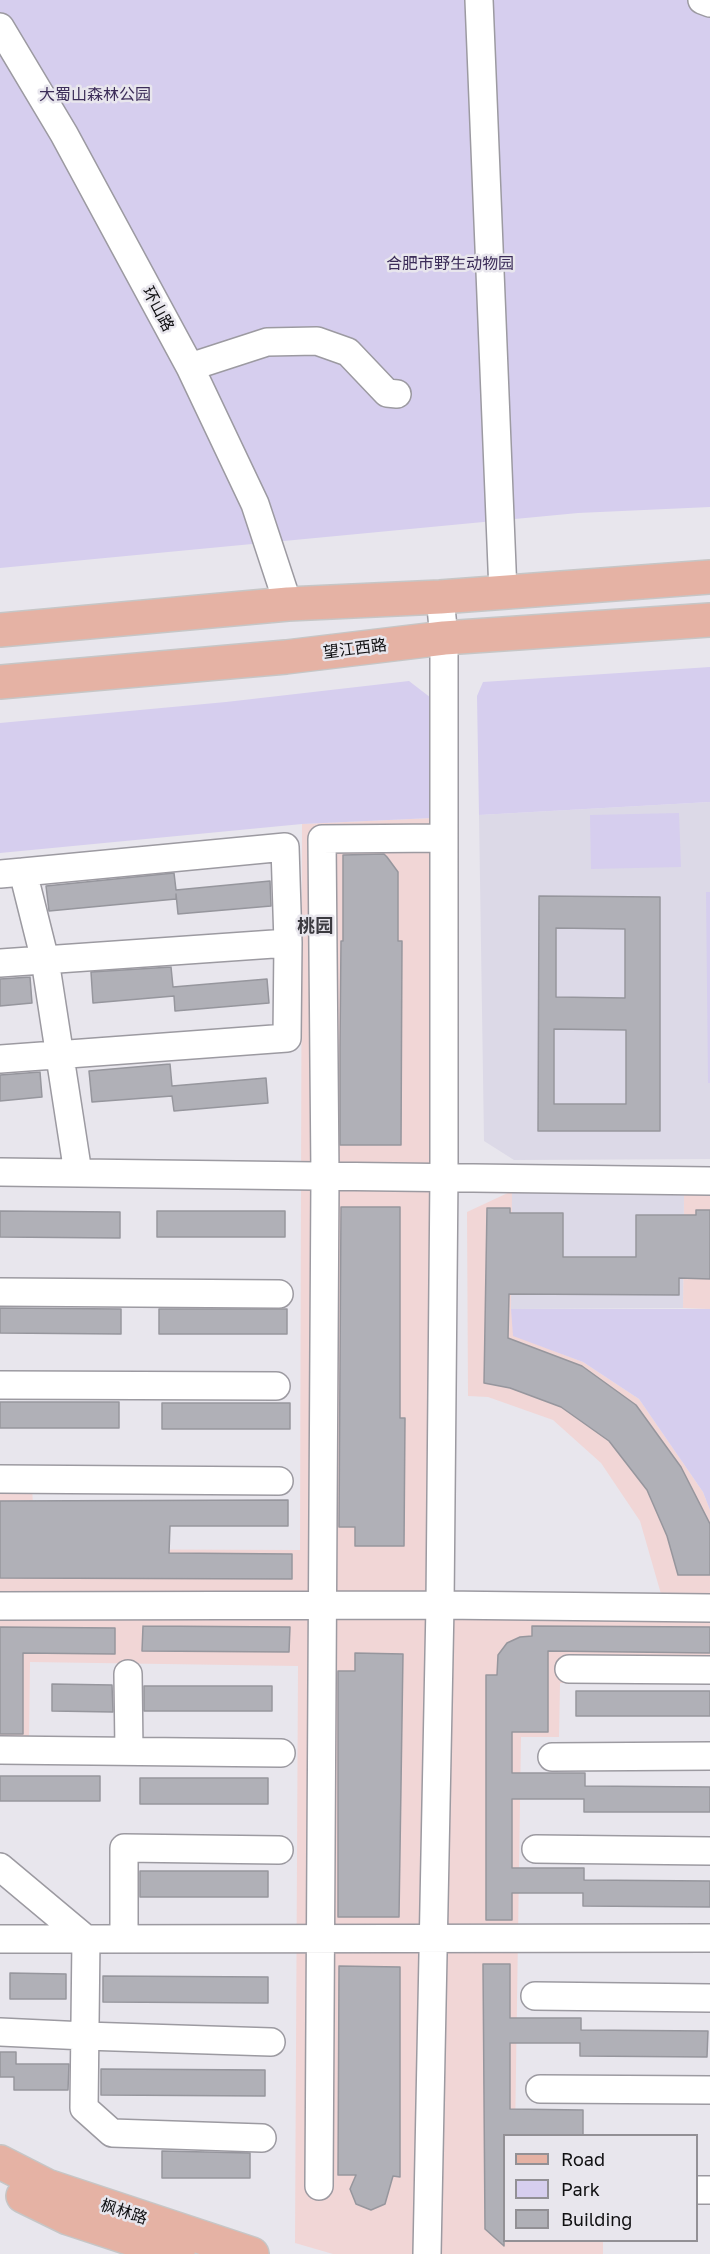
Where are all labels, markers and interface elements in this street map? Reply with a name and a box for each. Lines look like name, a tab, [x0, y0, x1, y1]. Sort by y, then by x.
park label: 大蜀山森林公园	[39, 85, 151, 105]
park label: 合肥市野生动物园	[386, 254, 514, 274]
street label: 环山路	[138, 283, 178, 335]
street label: 望江西路	[322, 636, 388, 662]
district label: 桃园	[297, 915, 333, 937]
legend	[503, 2134, 698, 2242]
text: Road	[561, 2148, 605, 2170]
text: Park	[561, 2178, 600, 2200]
street label: 枫林路	[98, 2195, 150, 2229]
text: Building	[561, 2208, 632, 2230]

